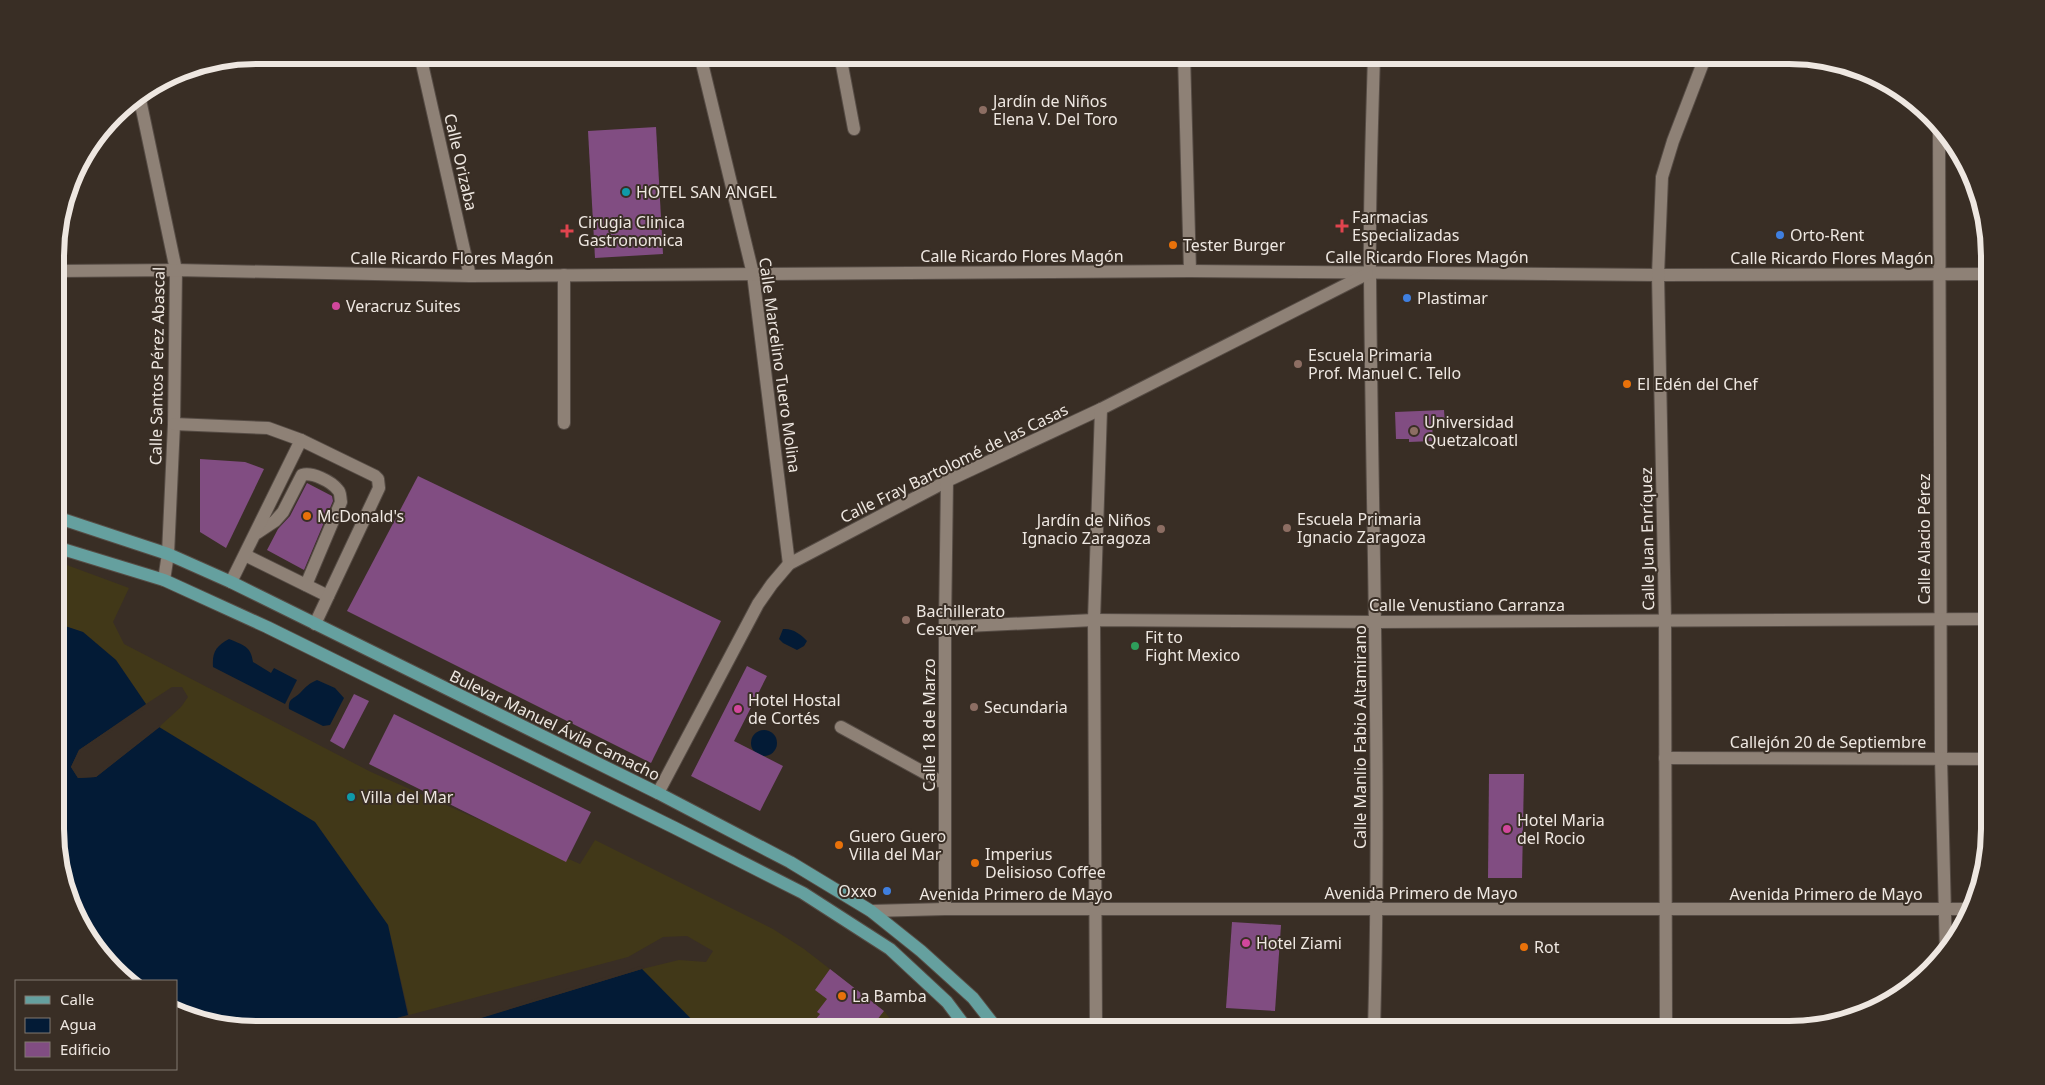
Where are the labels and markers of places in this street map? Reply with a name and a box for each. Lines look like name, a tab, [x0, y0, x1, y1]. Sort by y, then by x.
place label: Jardín de Niños Elena V. Del Toro	[991, 90, 1118, 130]
marker: Jardín de Niños Elena V. Del Toro	[977, 104, 989, 116]
place label: HOTEL SAN ANGEL	[636, 181, 777, 203]
marker: HOTEL SAN ANGEL	[620, 186, 632, 198]
place label: Farmacias Especializadas	[1352, 206, 1459, 246]
place label: Cirugia Clinica Gastronomica	[578, 211, 685, 251]
marker: Farmacias Especializadas	[1336, 220, 1348, 232]
marker: Cirugia Clinica Gastronomica	[560, 224, 574, 238]
place label: Orto-Rent	[1790, 224, 1865, 246]
marker: Orto-Rent	[1774, 229, 1786, 241]
place label: Tester Burger	[1183, 234, 1286, 256]
marker: Tester Burger	[1167, 239, 1179, 251]
place label: Plastimar	[1417, 287, 1488, 309]
marker: Plastimar	[1401, 292, 1413, 304]
place label: Veracruz Suites	[346, 295, 461, 317]
marker: Veracruz Suites	[330, 300, 342, 312]
place label: Escuela Primaria Prof. Manuel C. Tello	[1308, 344, 1461, 384]
marker: Escuela Primaria Prof. Manuel C. Tello	[1292, 358, 1304, 370]
place label: El Edén del Chef	[1637, 373, 1759, 395]
marker: El Edén del Chef	[1621, 378, 1633, 390]
place label: Universidad Quetzalcoatl	[1424, 411, 1518, 451]
marker: Universidad Quetzalcoatl	[1408, 425, 1420, 437]
place label: McDonald's	[317, 505, 404, 527]
place label: Escuela Primaria Ignacio Zaragoza	[1297, 508, 1426, 548]
place label: Jardín de Niños Ignacio Zaragoza	[1022, 509, 1151, 549]
marker: McDonald's	[301, 510, 313, 522]
marker: Escuela Primaria Ignacio Zaragoza	[1281, 522, 1293, 534]
marker: Jardín de Niños Ignacio Zaragoza	[1155, 523, 1167, 535]
place label: Bachillerato Cesuver	[916, 600, 1005, 640]
marker: Bachillerato Cesuver	[900, 614, 912, 626]
place label: Fit to Fight Mexico	[1145, 626, 1240, 666]
marker: Fit to Fight Mexico	[1129, 640, 1141, 652]
place label: Hotel Hostal de Cortés	[748, 689, 841, 729]
place label: Secundaria	[984, 696, 1068, 718]
marker: Secundaria	[968, 701, 980, 713]
marker: Hotel Hostal de Cortés	[732, 703, 744, 715]
place label: Villa del Mar	[361, 786, 454, 808]
marker: Villa del Mar	[345, 791, 357, 803]
place label: Hotel Maria del Rocio	[1517, 809, 1605, 849]
marker: Hotel Maria del Rocio	[1501, 823, 1513, 835]
place label: Guero Guero Villa del Mar	[849, 825, 946, 865]
marker: Guero Guero Villa del Mar	[833, 839, 845, 851]
place label: Imperius Delisioso Coffee	[985, 843, 1106, 883]
marker: Imperius Delisioso Coffee	[969, 857, 981, 869]
place label: Oxxo	[838, 880, 877, 902]
marker: Oxxo	[881, 885, 893, 897]
place label: Hotel Ziami	[1256, 932, 1342, 954]
place label: Rot	[1534, 936, 1560, 958]
marker: Hotel Ziami	[1240, 937, 1252, 949]
marker: Rot	[1518, 941, 1530, 953]
place label: La Bamba	[852, 985, 927, 1007]
marker: La Bamba	[836, 990, 848, 1002]

